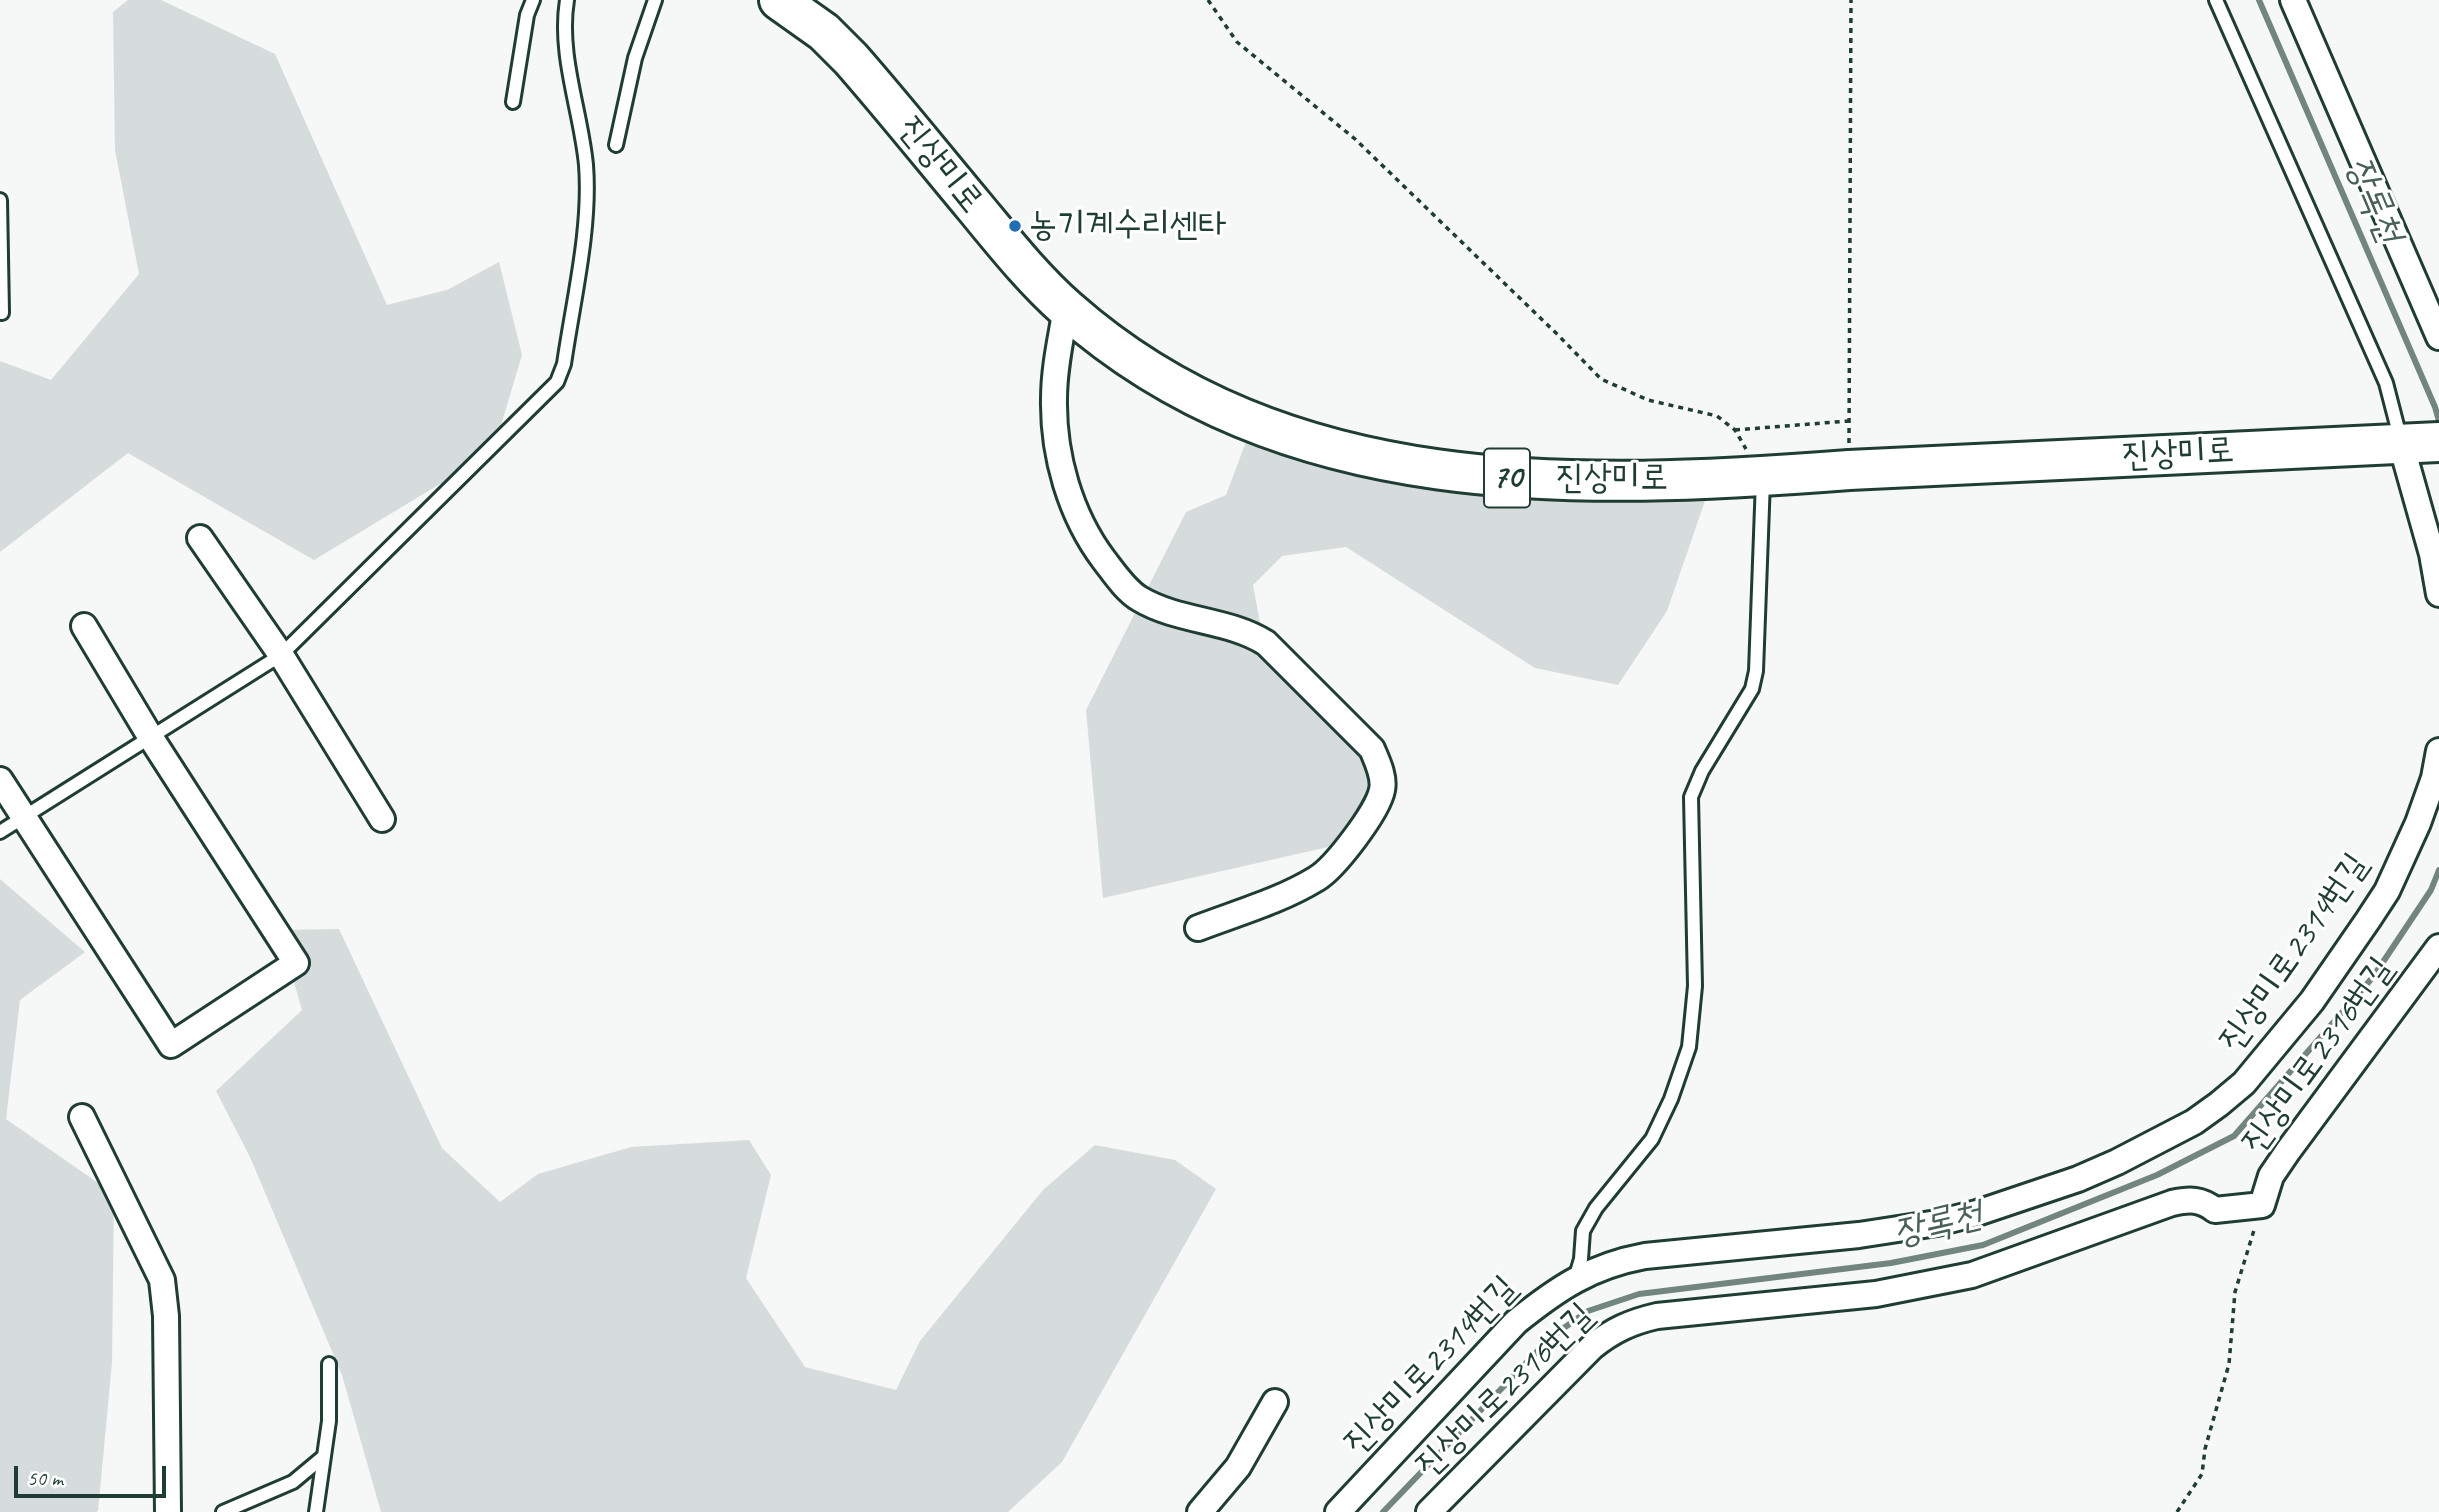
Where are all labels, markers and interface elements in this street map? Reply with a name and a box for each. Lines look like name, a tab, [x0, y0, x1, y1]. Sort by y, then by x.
street label: 진상미로	[888, 108, 992, 222]
water label: 장록천	[2335, 150, 2411, 250]
place label: 농기계수리센타	[1029, 205, 1226, 247]
marker: 농기계수리센타	[1007, 218, 1023, 234]
street label: 진상미로	[2121, 430, 2235, 478]
road number: 70	[1484, 449, 1530, 508]
street label: 진상미로	[1556, 458, 1668, 500]
street label: 진상미로2314번길	[2210, 846, 2378, 1060]
street label: 진상미로2316번길	[2233, 950, 2403, 1162]
water label: 장록천	[1889, 1193, 1987, 1257]
street label: 진상미로2314번길	[1335, 1268, 1527, 1464]
street label: 진상미로2316번길	[1407, 1295, 1603, 1487]
scale bar	[18, 1452, 170, 1496]
text: 50 m	[27, 1465, 63, 1491]

